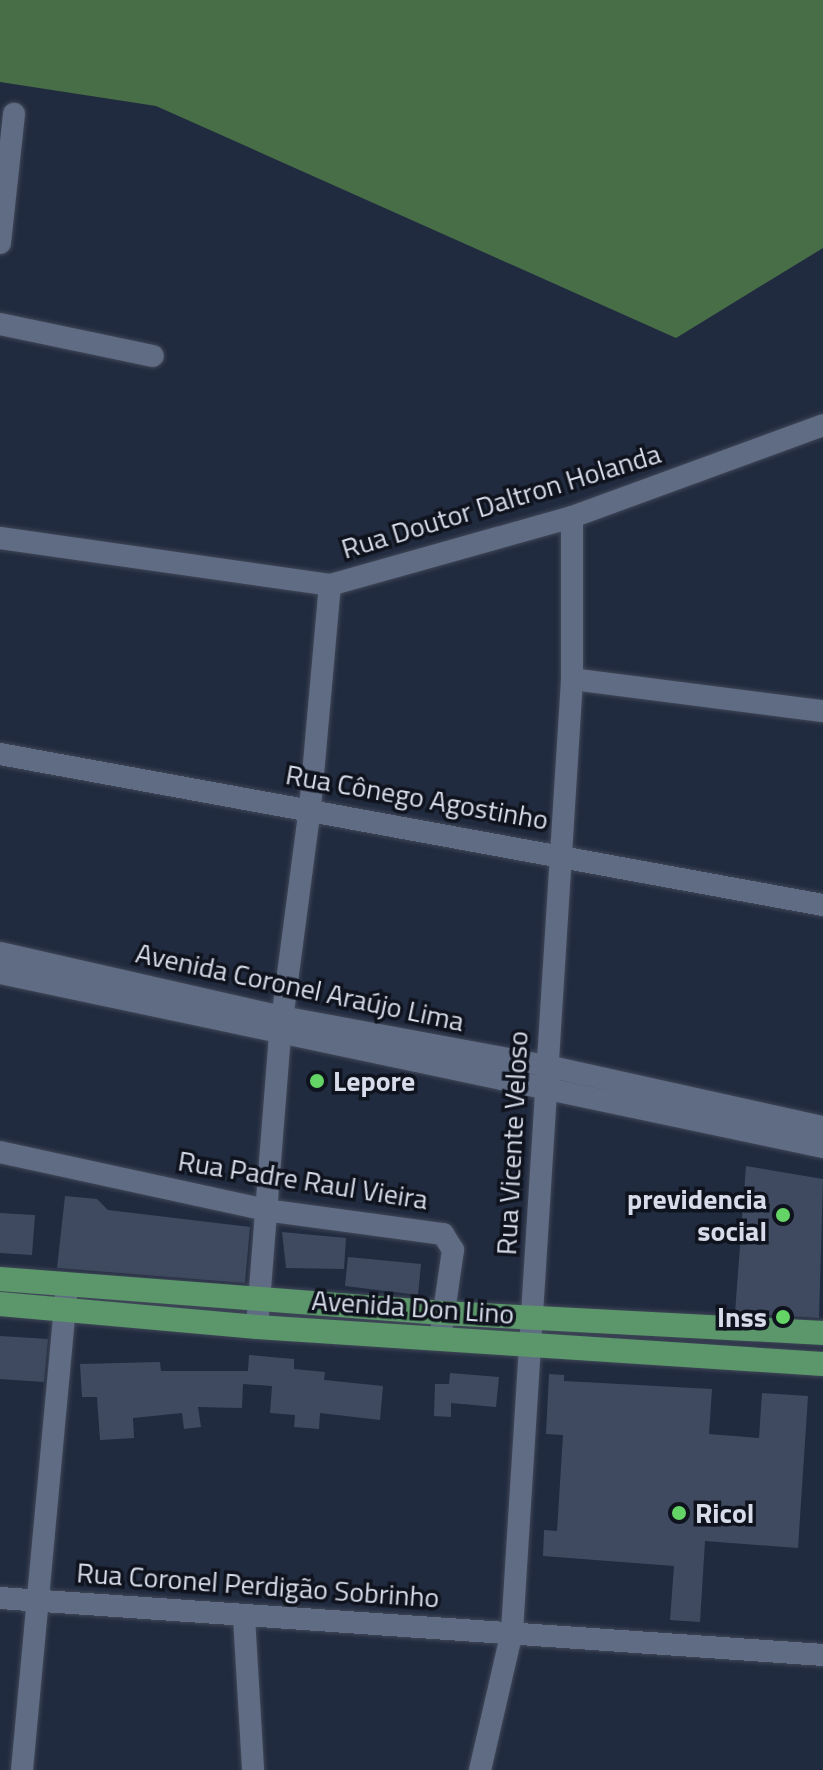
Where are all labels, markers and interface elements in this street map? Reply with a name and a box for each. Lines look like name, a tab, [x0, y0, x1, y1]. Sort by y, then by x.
street label: Rua Doutor Daltron Holanda	[337, 436, 665, 566]
street label: Rua Cônego Agostinho	[283, 757, 551, 837]
street label: Avenida Coronel Araújo Lima	[133, 936, 467, 1038]
street label: Rua Vicente Veloso	[489, 1030, 535, 1256]
place label: Lepore	[333, 1064, 415, 1098]
marker: Lepore	[308, 1072, 326, 1090]
street label: Rua Padre Raul Vieira	[176, 1144, 430, 1216]
place label: previdencia social	[627, 1182, 767, 1248]
marker: previdencia social	[774, 1206, 792, 1224]
street label: Avenida Don Lino	[311, 1283, 515, 1331]
place label: Inss	[717, 1300, 767, 1334]
marker: Inss	[774, 1308, 792, 1326]
place label: Ricol	[695, 1496, 754, 1530]
marker: Ricol	[670, 1504, 688, 1522]
street label: Rua Coronel Perdigão Sobrinho	[75, 1556, 441, 1614]

